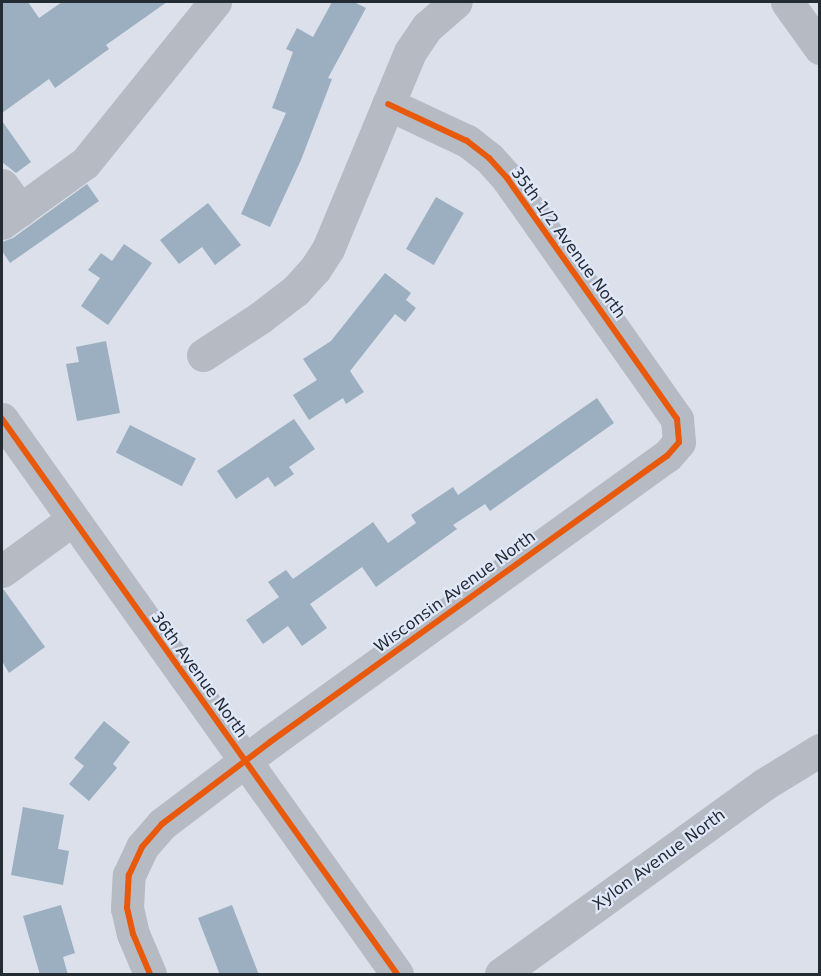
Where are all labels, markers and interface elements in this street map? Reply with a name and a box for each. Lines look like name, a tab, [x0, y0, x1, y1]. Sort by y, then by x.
street label: 35th 1/2 Avenue North	[507, 164, 629, 322]
street label: Wisconsin Avenue North	[371, 527, 539, 657]
street label: 36th Avenue North	[147, 608, 251, 742]
street label: Xylon Avenue North	[589, 805, 729, 915]

